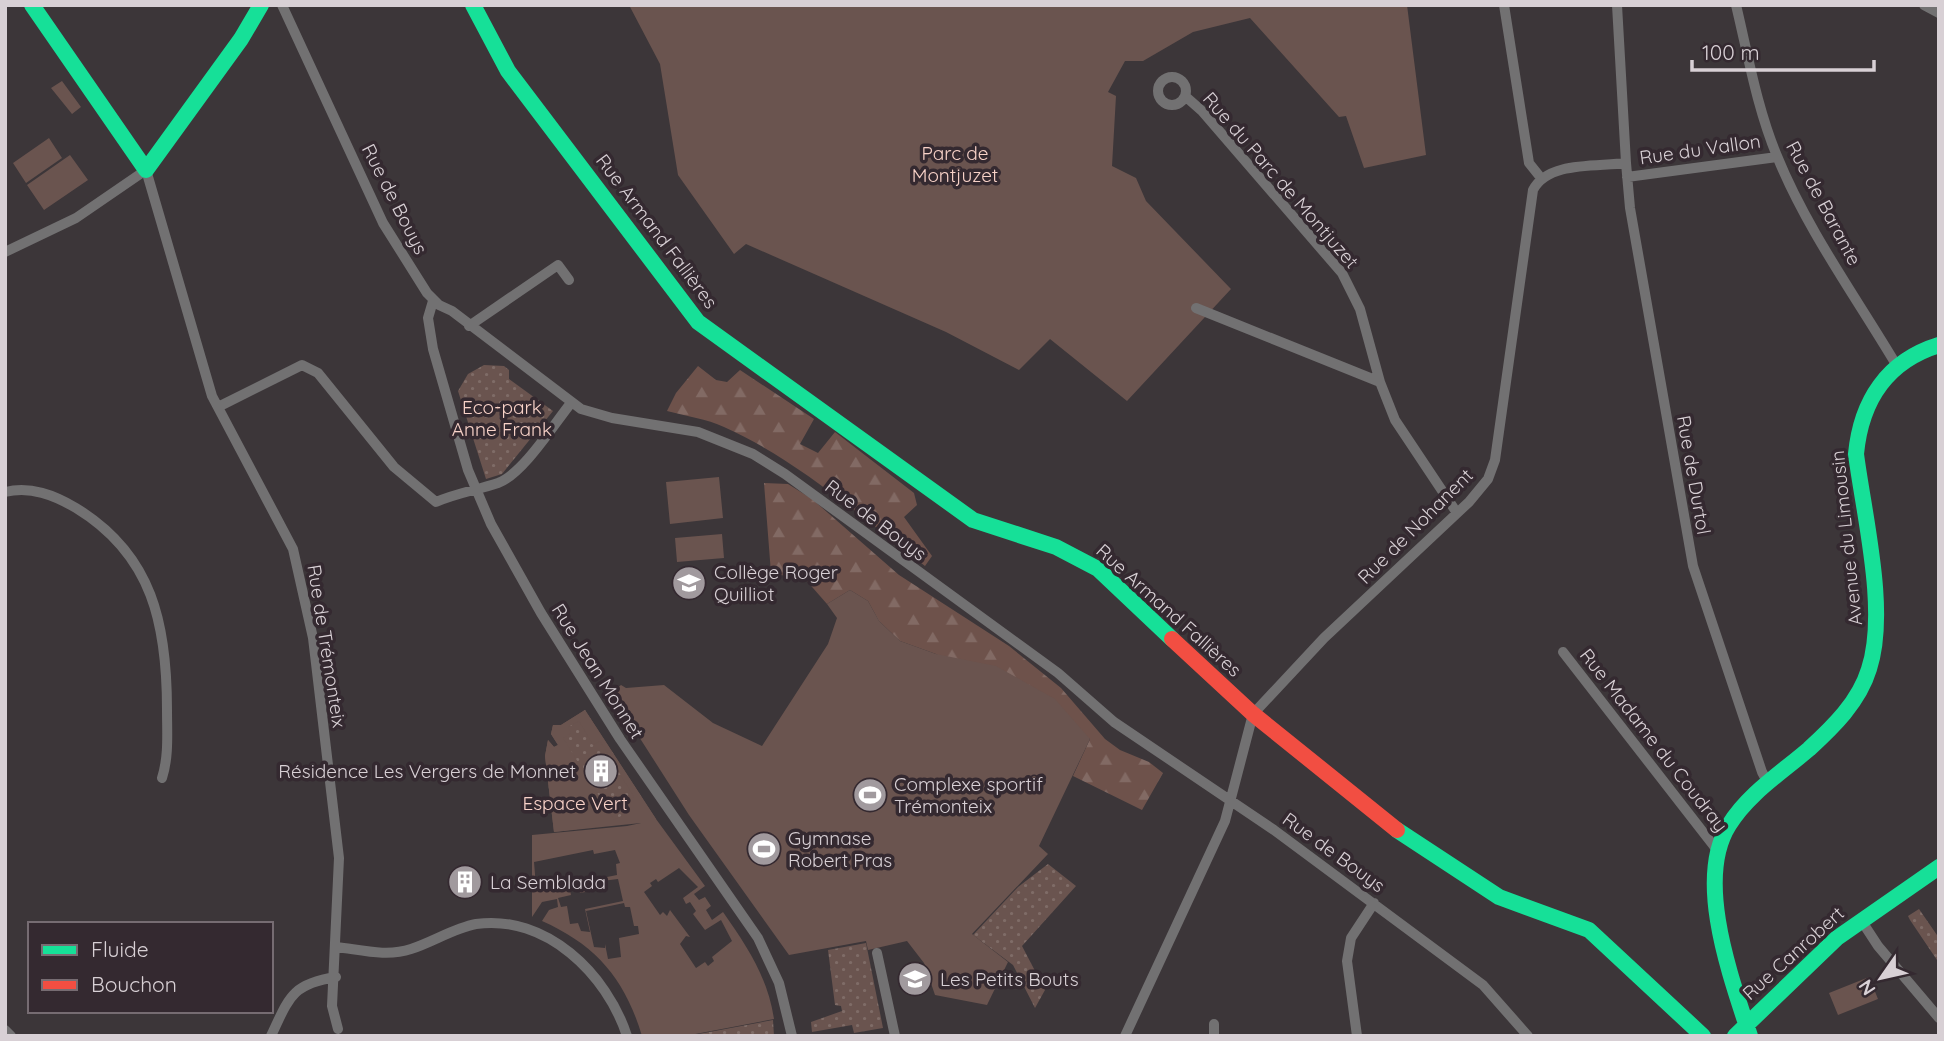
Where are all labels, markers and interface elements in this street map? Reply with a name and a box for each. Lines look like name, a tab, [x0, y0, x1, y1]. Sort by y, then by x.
scale bar	[1692, 28, 1874, 72]
text: 100 m	[1702, 39, 1760, 65]
street label: Rue du Parc de Montjuzet	[1198, 87, 1364, 273]
street label: Rue du Vallon	[1638, 129, 1762, 169]
street label: Rue de Barante	[1781, 137, 1867, 269]
street label: Rue de Bouys	[357, 140, 433, 258]
park label: Parc de Montjuzet	[912, 141, 998, 187]
street label: Rue Armand Fallières	[591, 149, 723, 313]
park label: Eco-park Anne Frank	[452, 395, 552, 441]
street label: Rue de Durtol	[1672, 413, 1716, 537]
street label: Avenue du Limousin	[1825, 449, 1867, 627]
street label: Rue de Nohanent	[1352, 463, 1478, 589]
street label: Rue de Bouys	[821, 474, 932, 566]
street label: Rue Armand Fallières	[1091, 538, 1247, 682]
place label: Collège Roger Quilliot	[714, 560, 839, 606]
street label: Rue de Trémonteix	[302, 563, 352, 729]
school or university icon: Collège Roger Quilliot	[670, 564, 708, 602]
street label: Rue Jean Monnet	[547, 599, 649, 743]
street label: Rue Madame du Coudray	[1575, 643, 1733, 837]
building icon: Résidence Les Vergers de Monnet	[582, 752, 620, 790]
place label: Résidence Les Vergers de Monnet	[278, 759, 576, 783]
place label: Complexe sportif Trémonteix	[894, 772, 1043, 818]
sports icon: Complexe sportif Trémonteix	[851, 776, 889, 814]
park label: Espace Vert	[522, 791, 628, 815]
street label: Rue de Bouys	[1278, 807, 1390, 897]
place label: Gymnase Robert Pras	[788, 826, 892, 872]
sports icon: Gymnase Robert Pras	[745, 830, 783, 868]
building icon: La Semblada	[446, 863, 484, 901]
place label: La Semblada	[490, 870, 606, 894]
street label: Rue Canrobert	[1737, 901, 1849, 1005]
legend	[28, 922, 273, 1013]
text: Fluide	[91, 936, 149, 962]
north arrow	[1846, 943, 1916, 1013]
school or university icon: Les Petits Bouts	[896, 960, 934, 998]
place label: Les Petits Bouts	[940, 967, 1079, 991]
text: Bouchon	[91, 971, 177, 997]
text: N	[1853, 975, 1881, 1000]

